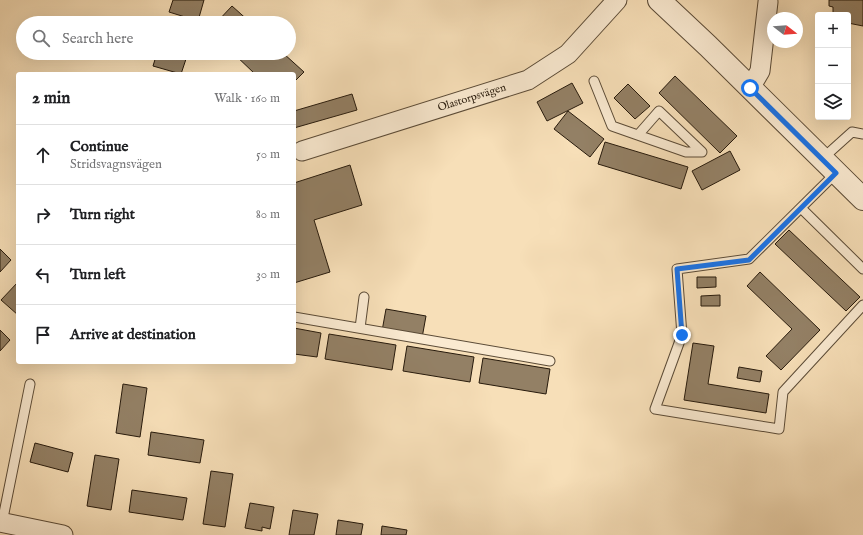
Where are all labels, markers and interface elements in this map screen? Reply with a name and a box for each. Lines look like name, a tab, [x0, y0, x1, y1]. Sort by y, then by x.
north arrow	[767, 12, 803, 48]
map controls	[815, 12, 851, 120]
button: +	[815, 12, 851, 48]
search box	[16, 16, 296, 60]
icon: search	[30, 27, 52, 49]
text: Search here	[62, 29, 133, 48]
button: −	[815, 48, 851, 84]
route start	[741, 79, 759, 97]
street label: Olastorpsvägen	[436, 80, 508, 115]
button: layers	[815, 84, 851, 120]
text: 2 min	[32, 88, 70, 109]
text: Walk · 160 m	[214, 90, 280, 107]
text: Continue	[70, 137, 128, 156]
icon: ahead	[32, 144, 54, 166]
text: 50 m	[256, 146, 280, 163]
text: Stridsvagnsvägen	[70, 156, 162, 173]
icon: right	[32, 204, 54, 226]
text: Turn right	[70, 205, 135, 224]
text: 80 m	[256, 206, 280, 223]
icon: left	[32, 264, 54, 286]
text: Turn left	[70, 265, 126, 284]
text: 30 m	[256, 266, 280, 283]
icon: arrive	[32, 324, 54, 346]
text: Arrive at destination	[70, 325, 196, 344]
route end	[673, 326, 691, 344]

